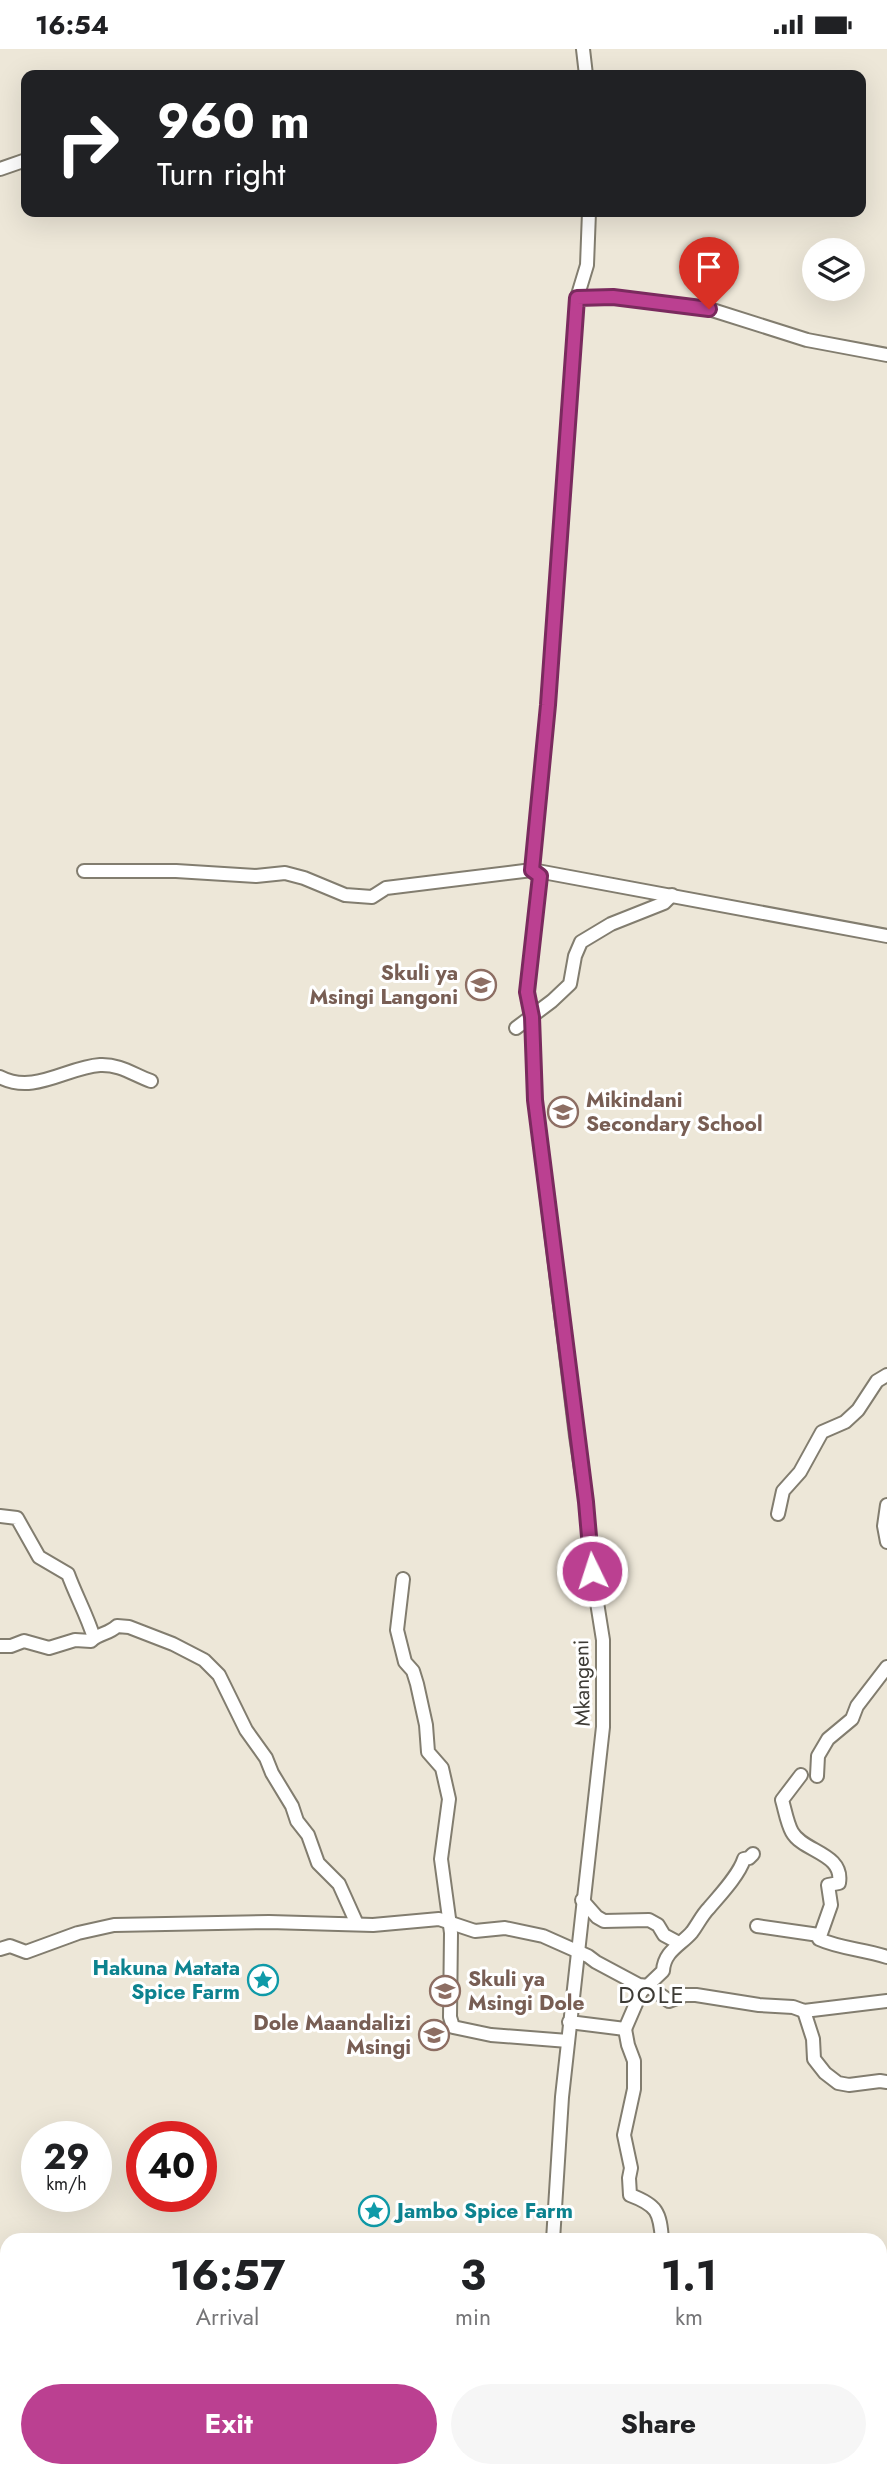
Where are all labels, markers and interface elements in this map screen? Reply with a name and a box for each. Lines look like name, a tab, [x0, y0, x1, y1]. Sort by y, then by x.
text: 16:54	[35, 6, 109, 44]
text: 960 m	[157, 86, 310, 156]
icon: right	[42, 98, 133, 189]
text: Turn right	[157, 151, 286, 197]
pin	[679, 237, 739, 309]
map controls	[802, 238, 865, 301]
button: layers	[802, 238, 865, 301]
icon: arrive	[690, 248, 728, 286]
place label: Skuli ya Msingi Langoni	[309, 958, 458, 1012]
school or university icon: Skuli ya Msingi Langoni	[464, 968, 498, 1002]
place label: Mikindani Secondary School	[586, 1085, 763, 1139]
school or university icon: Mikindani Secondary School	[546, 1095, 580, 1129]
position arrow	[555, 1534, 629, 1608]
street label: Mkangeni	[566, 1639, 598, 1727]
place label: Hakuna Matata Spice Farm	[92, 1953, 240, 2007]
place icon: Hakuna Matata Spice Farm	[246, 1963, 280, 1997]
place label: Skuli ya Msingi Dole	[468, 1964, 585, 2018]
school or university icon: Skuli ya Msingi Dole	[428, 1974, 462, 2008]
district label: DOLE	[618, 1977, 686, 2012]
place label: Dole Maandalizi Msingi	[253, 2008, 411, 2062]
school or university icon: Dole Maandalizi Msingi	[417, 2018, 451, 2052]
speed limit sign: 40	[126, 2121, 217, 2212]
text: 29	[43, 2132, 90, 2182]
text: km/h	[46, 2171, 87, 2197]
place icon: Jambo Spice Farm	[357, 2194, 391, 2228]
place label: Jambo Spice Farm	[393, 2196, 573, 2226]
text: 16:57	[170, 2245, 285, 2306]
text: 3	[460, 2245, 486, 2306]
text: 1.1	[661, 2245, 717, 2306]
text: Arrival	[196, 2300, 259, 2334]
text: min	[455, 2300, 491, 2334]
text: km	[675, 2300, 703, 2334]
button: Exit	[21, 2384, 437, 2464]
button: Share	[451, 2384, 866, 2464]

